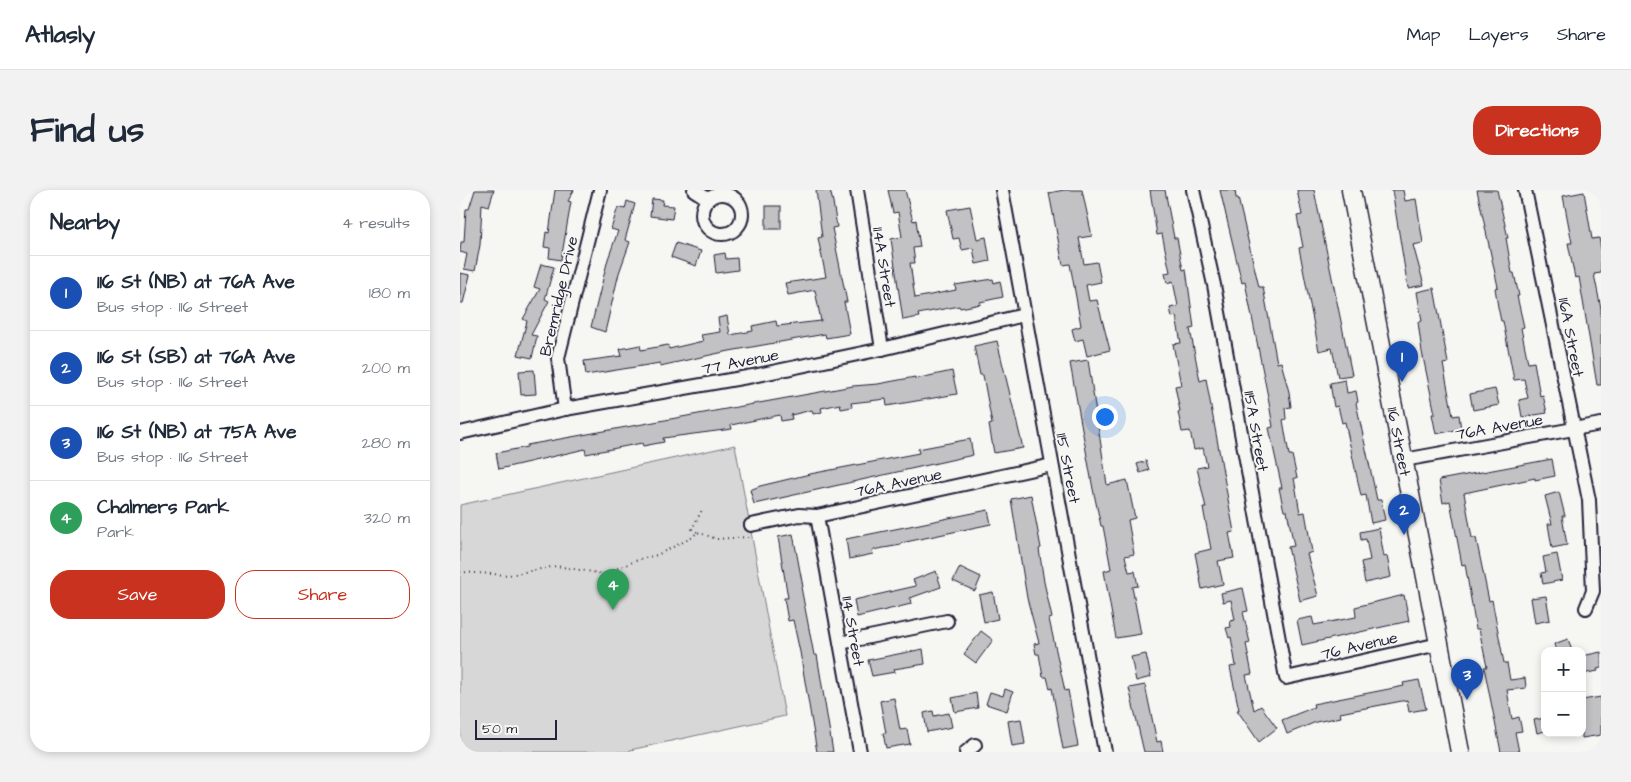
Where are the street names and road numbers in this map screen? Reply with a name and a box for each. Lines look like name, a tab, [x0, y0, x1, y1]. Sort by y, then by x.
street label: 114A Street	[867, 225, 901, 309]
street label: Bremridge Drive	[534, 234, 585, 359]
street label: 116A Street	[1553, 296, 1590, 379]
street label: 77 Avenue	[700, 344, 781, 380]
street label: 115A Street	[1238, 389, 1274, 474]
street label: 116 Street	[1381, 405, 1416, 478]
street label: 76A Avenue	[1454, 408, 1545, 446]
street label: 115 Street	[1050, 431, 1086, 506]
street label: 76A Avenue	[853, 463, 944, 503]
street label: 114 Street	[836, 594, 870, 668]
street label: 76 Avenue	[1319, 626, 1400, 665]

